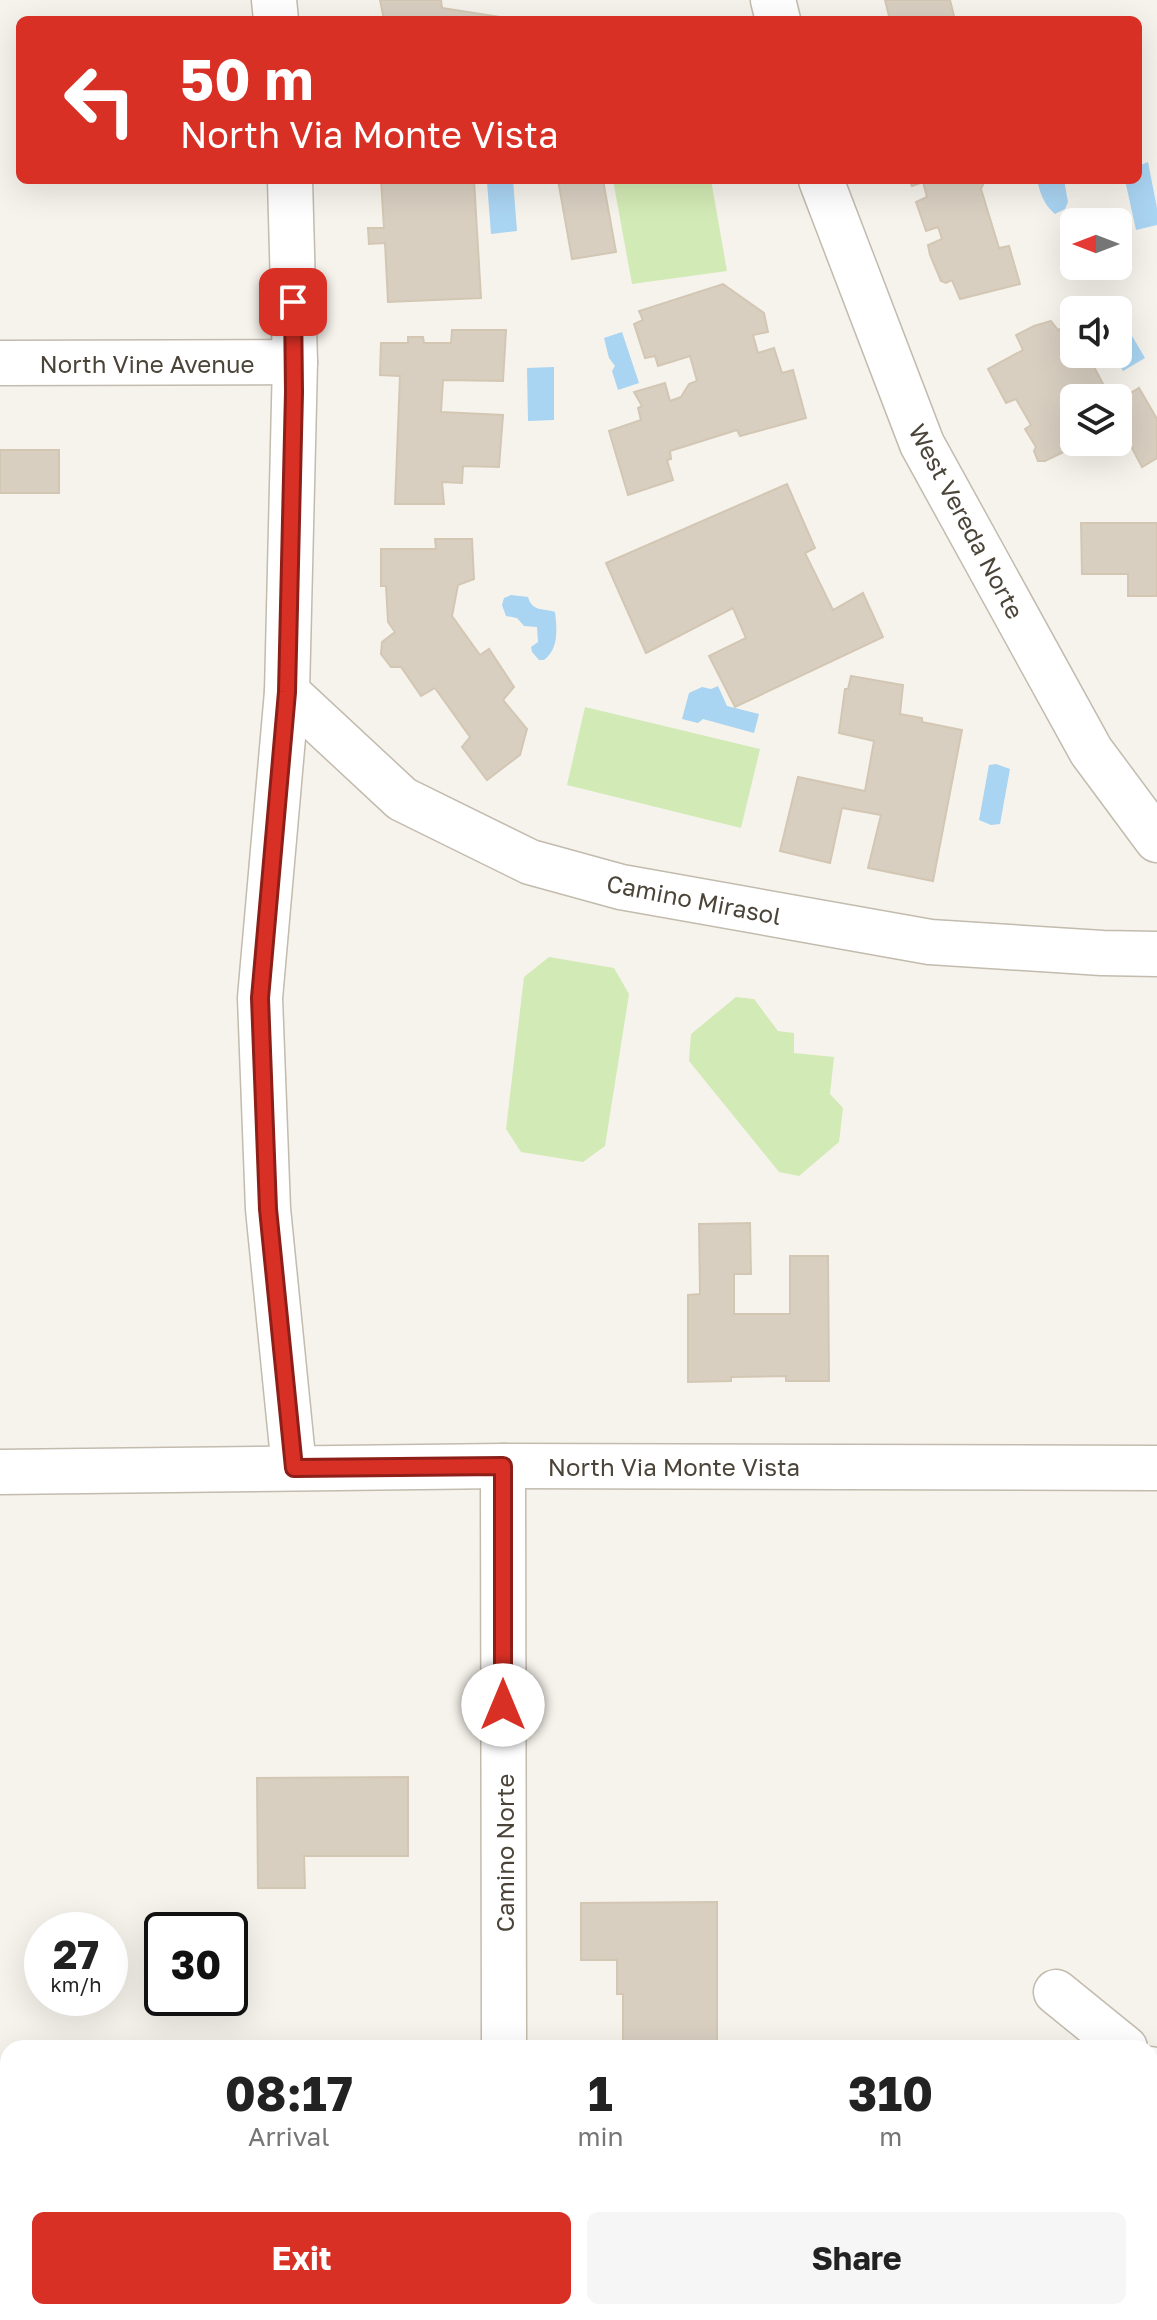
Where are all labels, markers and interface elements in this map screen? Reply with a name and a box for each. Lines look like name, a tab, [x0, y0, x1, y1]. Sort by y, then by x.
text: 50 m	[180, 45, 314, 112]
icon: left	[48, 48, 152, 152]
text: North Via Monte Vista	[180, 113, 559, 156]
north arrow	[1060, 208, 1132, 280]
map controls	[1060, 208, 1132, 456]
pin	[259, 268, 327, 336]
icon: arrive	[271, 280, 315, 324]
button: sound	[1060, 296, 1132, 368]
street label: North Vine Avenue	[40, 349, 254, 378]
button: layers	[1060, 384, 1132, 456]
street label: West Vereda Norte	[903, 419, 1031, 623]
street label: Camino Mirasol	[604, 868, 784, 930]
street label: North Via Monte Vista	[548, 1452, 800, 1481]
position arrow	[461, 1663, 545, 1747]
street label: Camino Norte	[490, 1774, 519, 1932]
speed limit sign: 30	[144, 1912, 248, 2016]
text: 27	[53, 1930, 99, 1978]
text: km/h	[51, 1972, 101, 1996]
text: 08:17	[225, 2064, 353, 2122]
text: 1	[588, 2064, 613, 2122]
text: 310	[848, 2064, 933, 2122]
text: Arrival	[248, 2121, 329, 2152]
text: min	[577, 2121, 623, 2152]
text: m	[879, 2121, 902, 2152]
button: Exit	[32, 2212, 571, 2304]
button: Share	[587, 2212, 1126, 2304]

